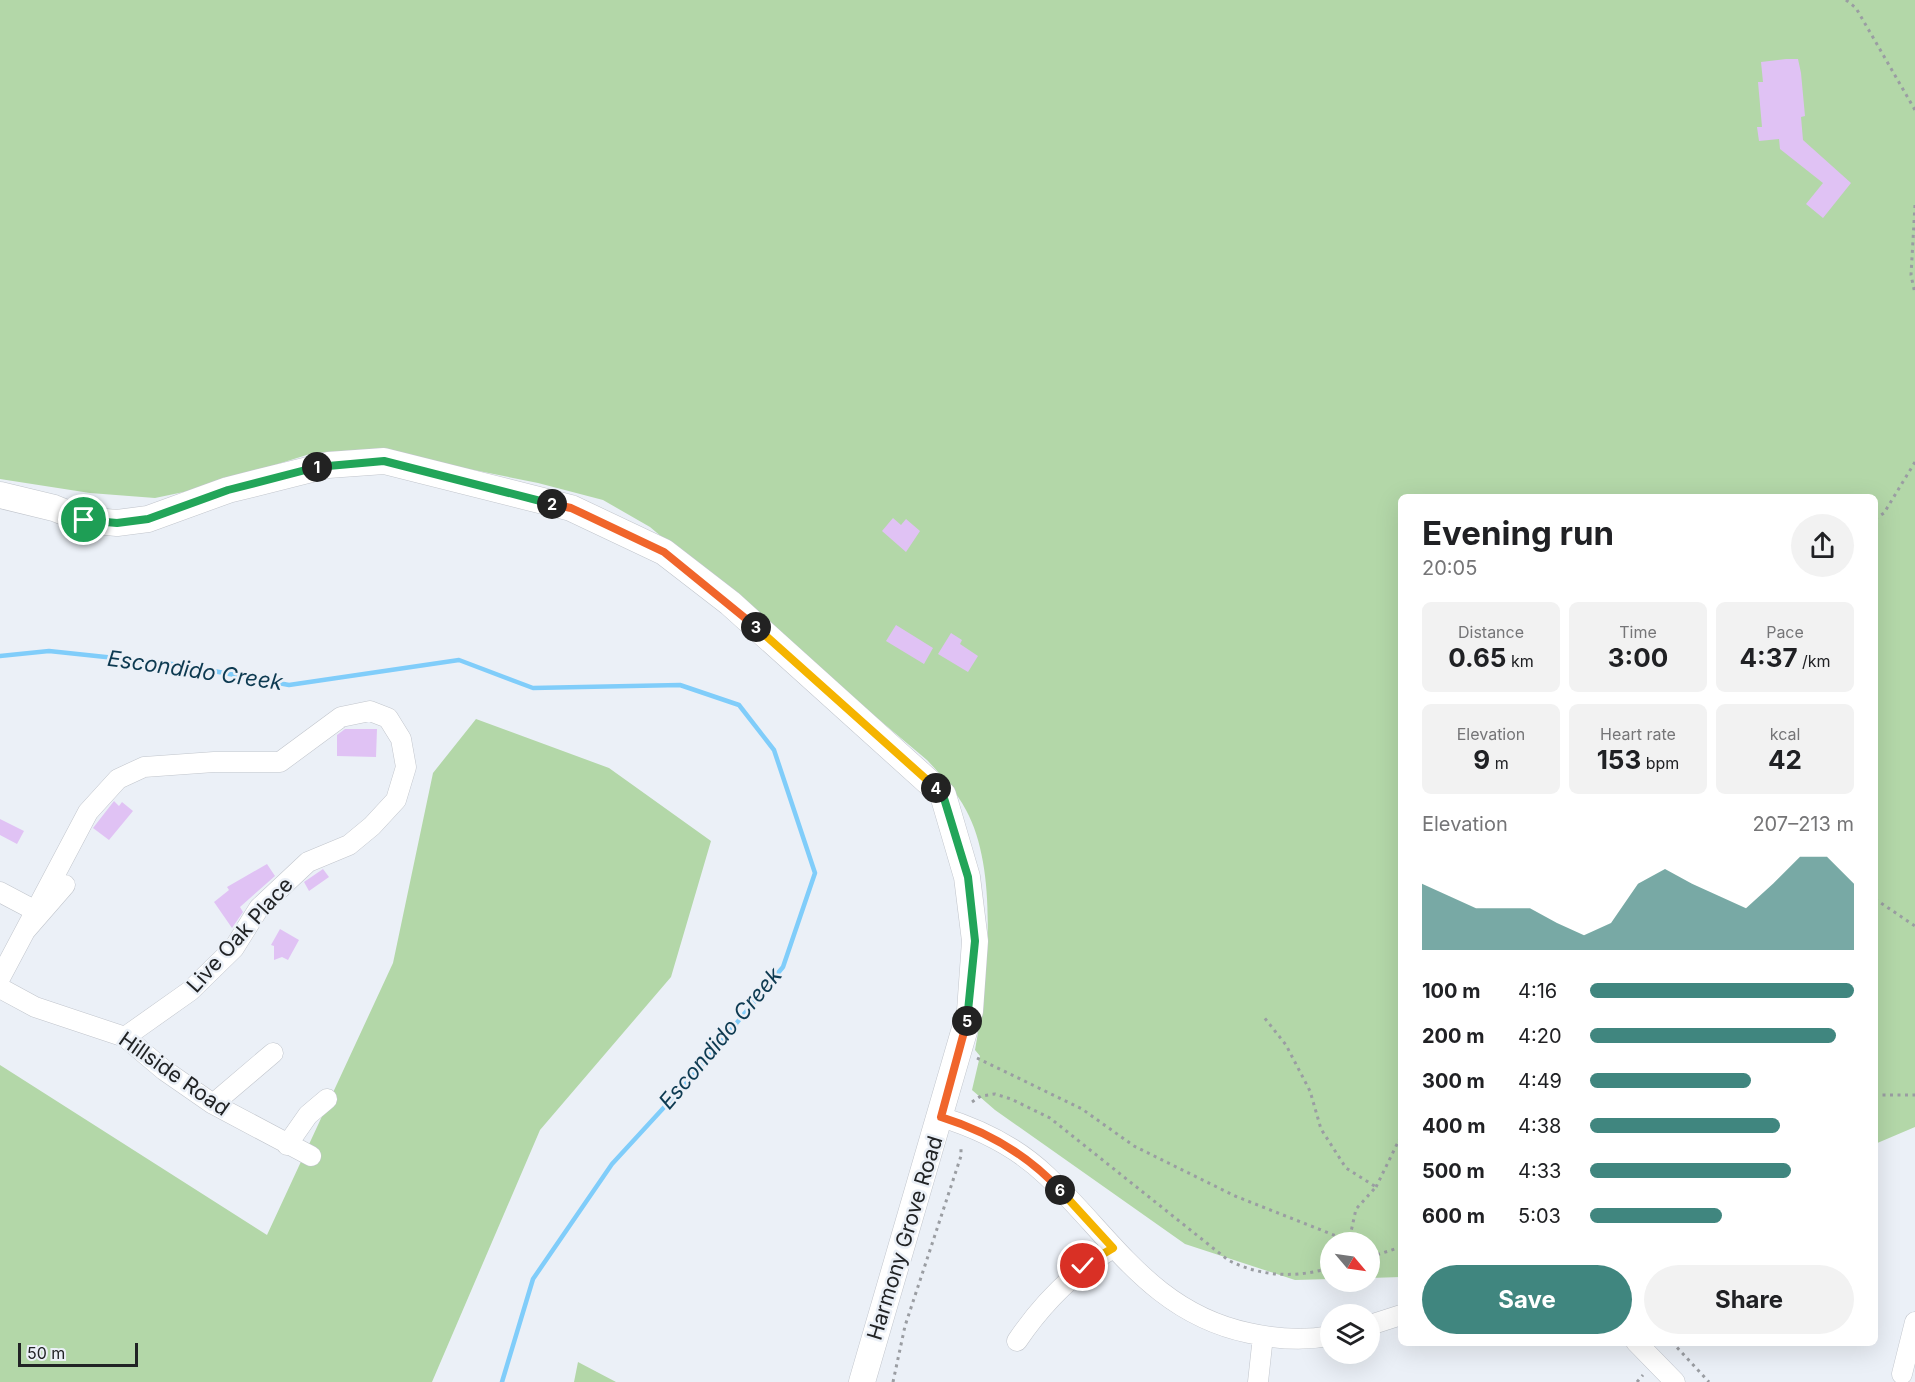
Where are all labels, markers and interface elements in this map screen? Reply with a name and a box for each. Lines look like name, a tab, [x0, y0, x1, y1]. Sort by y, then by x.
pin: 1	[302, 452, 332, 482]
text: 1	[314, 457, 320, 477]
pin: 2	[537, 489, 567, 519]
pin	[58, 494, 109, 545]
text: 2	[547, 494, 557, 514]
icon: arrive	[67, 503, 100, 536]
text: Evening run	[1422, 513, 1614, 553]
button: share	[1791, 514, 1854, 577]
text: 20:05	[1422, 556, 1477, 580]
pin: 3	[741, 612, 771, 642]
text: 3	[751, 617, 761, 637]
text: Distance	[1458, 622, 1524, 642]
text: Time	[1619, 622, 1657, 642]
text: Pace	[1766, 622, 1804, 642]
text: 0.65	[1448, 642, 1506, 673]
text: 3:00	[1608, 642, 1668, 673]
text: 4:37	[1739, 642, 1798, 673]
water label: Escondido Creek	[106, 645, 285, 695]
text: km	[1506, 651, 1534, 671]
text: /km	[1798, 651, 1831, 671]
text: Elevation	[1457, 724, 1525, 744]
text: Heart rate	[1600, 724, 1676, 744]
text: kcal	[1770, 724, 1800, 744]
text: 9	[1473, 744, 1490, 775]
text: 153	[1597, 744, 1641, 775]
text: 42	[1768, 744, 1802, 775]
text: m	[1490, 753, 1509, 773]
text: bpm	[1641, 753, 1679, 773]
pin: 4	[921, 773, 951, 803]
text: 4	[931, 778, 941, 798]
text: Elevation	[1422, 812, 1508, 836]
text: 207–213 m	[1752, 812, 1854, 836]
street label: Live Oak Place	[181, 872, 298, 997]
water label: Escondido Creek	[653, 961, 787, 1114]
text: 100 m	[1422, 979, 1481, 1003]
text: 4:16	[1518, 979, 1557, 1003]
pin: 5	[952, 1006, 982, 1036]
text: 5	[962, 1011, 972, 1031]
text: 200 m	[1422, 1024, 1485, 1048]
text: 4:20	[1518, 1024, 1562, 1048]
street label: Hillside Road	[114, 1026, 234, 1121]
text: 300 m	[1422, 1069, 1485, 1093]
text: 4:49	[1518, 1069, 1562, 1093]
text: 400 m	[1422, 1114, 1486, 1138]
text: 4:38	[1518, 1114, 1561, 1138]
street label: Harmony Grove Road	[862, 1133, 947, 1343]
text: 500 m	[1422, 1159, 1485, 1183]
text: 4:33	[1518, 1159, 1561, 1183]
pin: 6	[1045, 1175, 1075, 1205]
text: 6	[1055, 1180, 1065, 1200]
text: 600 m	[1422, 1204, 1485, 1228]
text: 5:03	[1518, 1204, 1561, 1228]
north arrow	[1320, 1232, 1380, 1292]
map controls	[1320, 1232, 1380, 1364]
pin	[1057, 1240, 1108, 1291]
icon: check	[1066, 1249, 1099, 1282]
button: Save	[1422, 1265, 1632, 1334]
button: Share	[1644, 1265, 1854, 1334]
button: layers	[1320, 1304, 1380, 1364]
scale bar	[18, 1340, 138, 1368]
text: 50 m	[27, 1343, 65, 1363]

